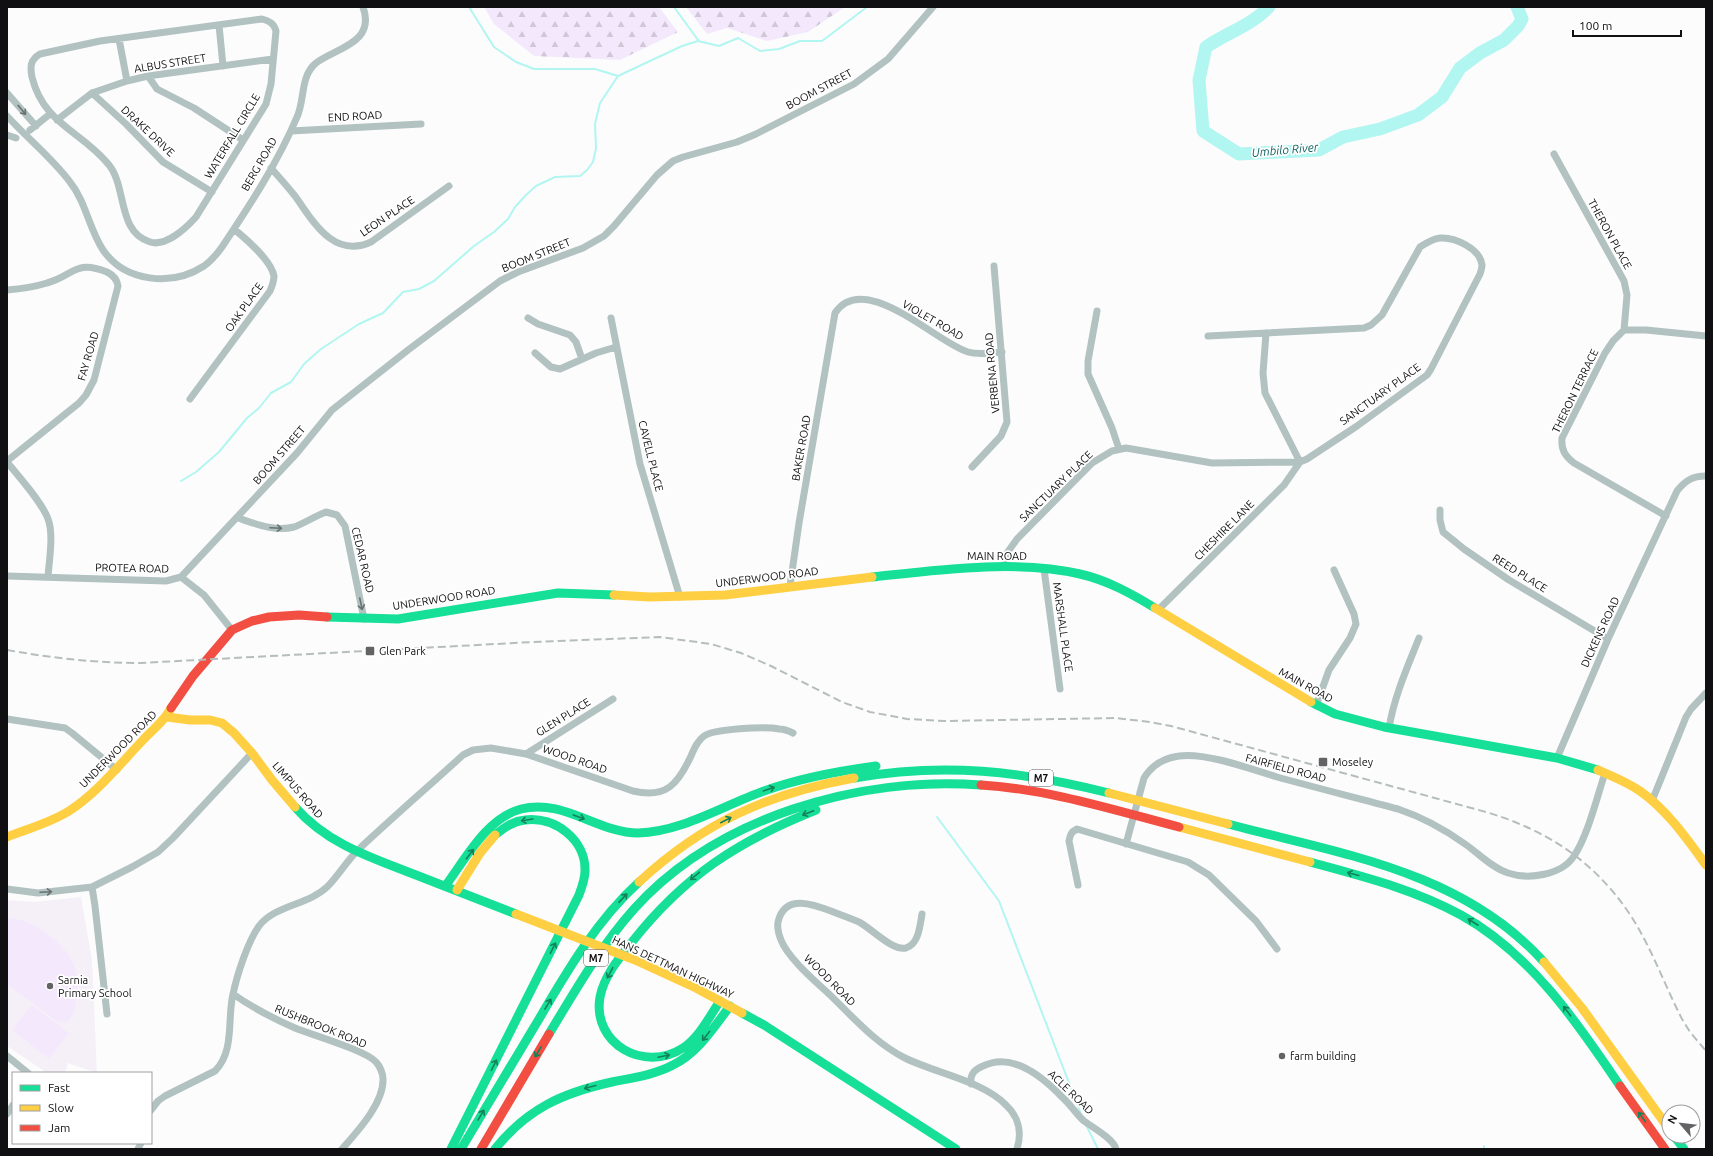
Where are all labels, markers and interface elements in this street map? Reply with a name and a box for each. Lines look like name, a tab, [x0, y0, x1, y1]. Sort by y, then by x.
scale bar	[1573, 12, 1681, 38]
text: 100 m	[1579, 19, 1612, 32]
street label: ALBUS STREET	[133, 51, 207, 75]
street label: BOOM STREET	[784, 66, 854, 112]
street label: WATERFALL CIRCLE	[202, 91, 262, 181]
street label: DRAKE DRIVE	[119, 103, 177, 159]
one-way arrow	[17, 104, 26, 115]
street label: END ROAD	[327, 109, 383, 123]
street label: BERG ROAD	[239, 135, 279, 193]
water label: Umbilo River	[1251, 140, 1319, 159]
street label: LEON PLACE	[358, 193, 416, 239]
street label: THERON PLACE	[1586, 197, 1634, 271]
street label: BOOM STREET	[500, 236, 572, 274]
street label: OAK PLACE	[223, 280, 265, 334]
street label: VIOLET ROAD	[900, 298, 966, 343]
street label: FAY ROAD	[75, 330, 101, 382]
street label: VERBENA ROAD	[982, 332, 1002, 414]
street label: THERON TERRACE	[1549, 347, 1601, 435]
street label: SANCTUARY PLACE	[1337, 361, 1423, 427]
street label: BAKER ROAD	[789, 414, 813, 482]
street label: CAVELL PLACE	[636, 419, 666, 493]
street label: BOOM STREET	[250, 423, 308, 487]
street label: SANCTUARY PLACE	[1017, 448, 1095, 524]
street label: CHESHIRE LANE	[1192, 498, 1256, 562]
one-way arrow	[269, 524, 282, 531]
street label: CEDAR ROAD	[350, 526, 376, 594]
street label: MAIN ROAD	[967, 550, 1027, 562]
street label: REED PLACE	[1491, 552, 1549, 594]
street label: PROTEA ROAD	[95, 561, 169, 575]
street label: UNDERWOOD ROAD	[715, 565, 820, 589]
street label: MARSHALL PLACE	[1051, 581, 1075, 673]
street label: UNDERWOOD ROAD	[392, 584, 496, 612]
street label: DICKENS ROAD	[1578, 595, 1622, 669]
one-way arrow	[358, 597, 366, 610]
marker: Glen Park	[364, 645, 376, 657]
place label: Glen Park	[379, 645, 426, 657]
street label: MAIN ROAD	[1277, 665, 1335, 705]
street label: GLEN PLACE	[534, 696, 592, 738]
street label: UNDERWOOD ROAD	[77, 708, 159, 790]
street label: WOOD ROAD	[541, 742, 609, 776]
street label: FAIRFIELD ROAD	[1244, 751, 1328, 785]
marker: Moseley	[1317, 756, 1329, 768]
place label: Moseley	[1332, 756, 1374, 768]
street label: LIMPUS ROAD	[270, 759, 326, 821]
road number: M7	[1029, 770, 1053, 786]
one-way arrow	[763, 784, 775, 792]
one-way arrow	[802, 810, 814, 818]
one-way arrow	[573, 814, 586, 821]
one-way arrow	[521, 816, 534, 824]
one-way arrow	[719, 816, 731, 823]
one-way arrow	[465, 849, 474, 860]
one-way arrow	[1347, 870, 1360, 877]
one-way arrow	[689, 871, 700, 880]
one-way arrow	[39, 889, 52, 896]
one-way arrow	[618, 893, 627, 903]
one-way arrow	[1468, 917, 1479, 926]
street label: HANS DETTMAN HIGHWAY	[610, 934, 736, 1001]
one-way arrow	[549, 943, 557, 955]
road number: M7	[584, 950, 608, 966]
street label: WOOD ROAD	[802, 952, 858, 1008]
one-way arrow	[606, 967, 613, 979]
place label: Sarnia Primary School	[58, 974, 132, 999]
marker: Sarnia Primary School	[45, 981, 55, 991]
one-way arrow	[544, 998, 552, 1010]
street label: RUSHBROOK ROAD	[273, 1002, 369, 1050]
one-way arrow	[1562, 1006, 1571, 1017]
one-way arrow	[702, 1031, 710, 1042]
one-way arrow	[534, 1046, 542, 1058]
place label: farm building	[1290, 1050, 1356, 1062]
marker: farm building	[1277, 1051, 1287, 1061]
one-way arrow	[658, 1052, 671, 1060]
one-way arrow	[491, 1059, 498, 1071]
street label: ACLE ROAD	[1046, 1067, 1096, 1117]
legend	[12, 1072, 152, 1144]
text: Fast	[48, 1081, 70, 1094]
one-way arrow	[584, 1083, 597, 1091]
text: Slow	[48, 1101, 74, 1114]
north arrow	[1661, 1104, 1701, 1144]
one-way arrow	[478, 1109, 486, 1121]
one-way arrow	[1638, 1112, 1646, 1123]
text: N	[1665, 1113, 1679, 1126]
text: Jam	[48, 1121, 70, 1134]

